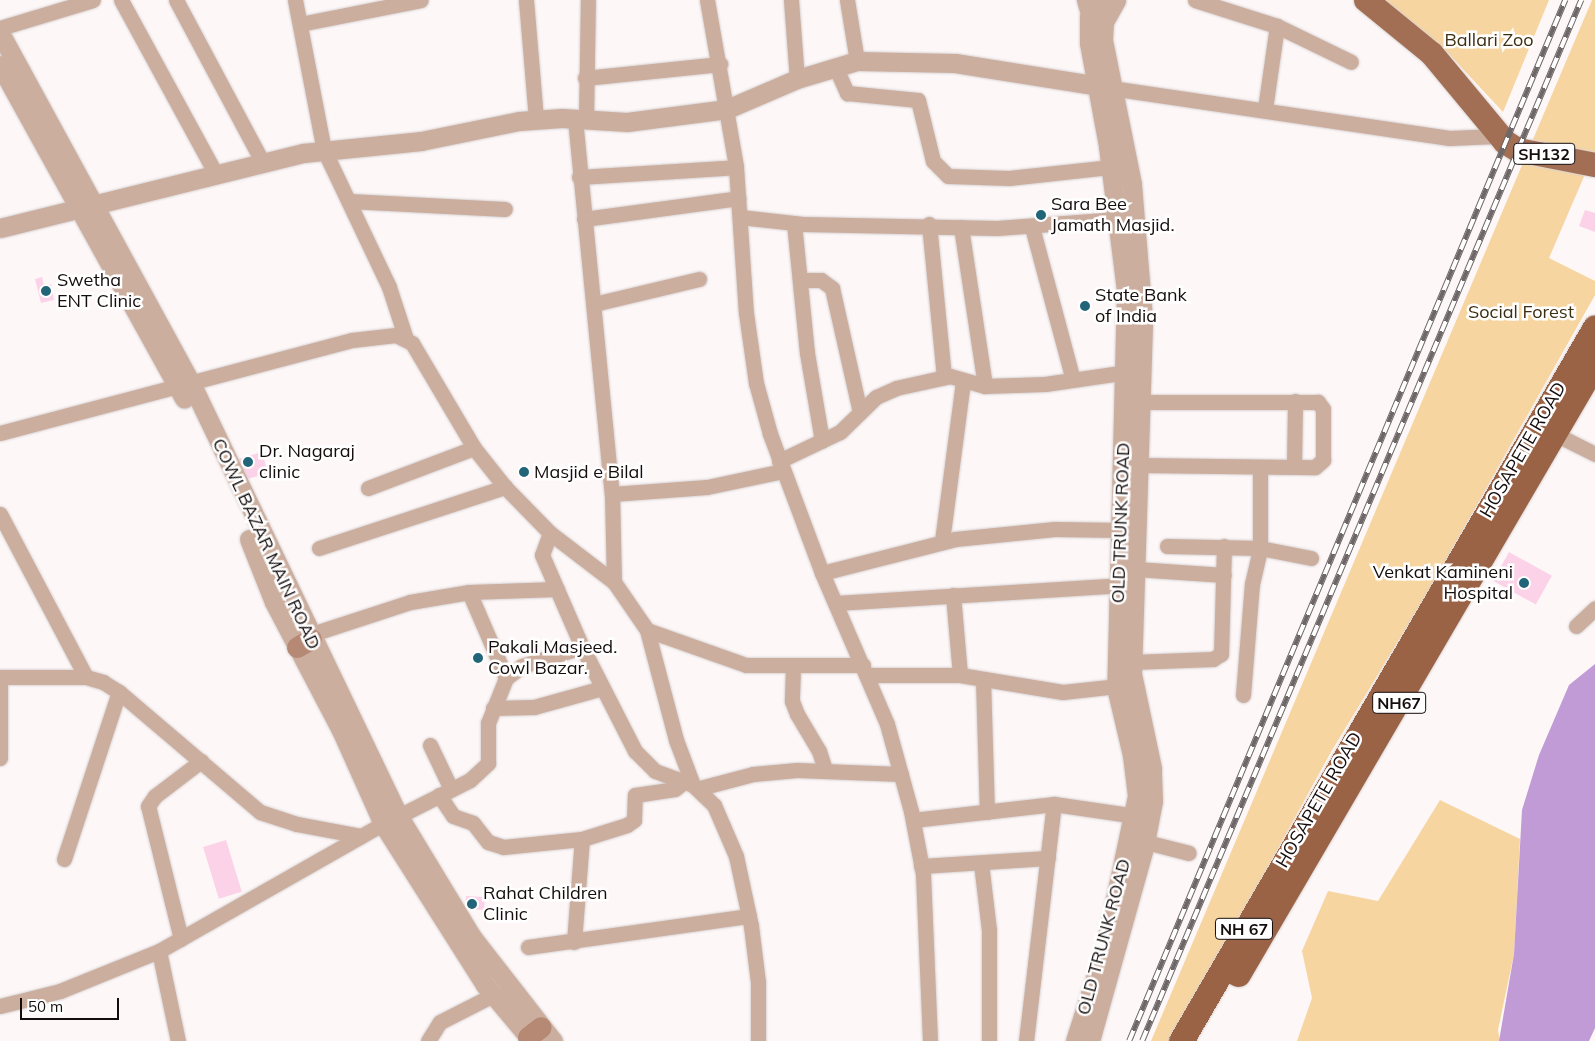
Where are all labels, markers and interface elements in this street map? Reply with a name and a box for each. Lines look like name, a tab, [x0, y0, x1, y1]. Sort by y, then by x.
park label: Ballari Zoo	[1445, 29, 1533, 51]
road number: SH132	[1513, 140, 1575, 168]
place label: Sara Bee Jamath Masjid.	[1051, 194, 1175, 236]
marker: Sara Bee Jamath Masjid.	[1035, 209, 1047, 221]
place label: Swetha ENT Clinic	[57, 270, 141, 312]
marker: Swetha ENT Clinic	[39, 284, 53, 298]
place label: State Bank of India	[1095, 285, 1187, 328]
marker: State Bank of India	[1079, 300, 1091, 312]
park label: Social Forest	[1468, 301, 1574, 323]
street label: HOSAPETE ROAD	[1475, 378, 1571, 522]
street label: COWL BAZAR MAIN ROAD	[208, 435, 324, 653]
place label: Dr. Nagaraj clinic	[259, 441, 355, 484]
street label: OLD TRUNK ROAD	[1107, 442, 1135, 604]
marker: Dr. Nagaraj clinic	[241, 455, 255, 469]
place label: Masjid e Bilal	[534, 461, 644, 483]
marker: Masjid e Bilal	[518, 466, 530, 478]
place label: Venkat Kamineni Hospital	[1373, 562, 1513, 604]
marker: Venkat Kamineni Hospital	[1517, 576, 1531, 590]
place label: Pakali Masjeed. Cowl Bazar.	[488, 637, 617, 680]
marker: Pakali Masjeed. Cowl Bazar.	[472, 652, 484, 664]
road number: NH67	[1372, 690, 1426, 716]
street label: HOSAPETE ROAD	[1271, 728, 1367, 872]
street label: OLD TRUNK ROAD	[1073, 857, 1135, 1017]
place label: Rahat Children Clinic	[483, 883, 608, 926]
marker: Rahat Children Clinic	[465, 897, 479, 911]
road number: NH 67	[1214, 916, 1274, 942]
scale bar	[22, 988, 121, 1020]
text: 50 m	[28, 997, 63, 1016]

